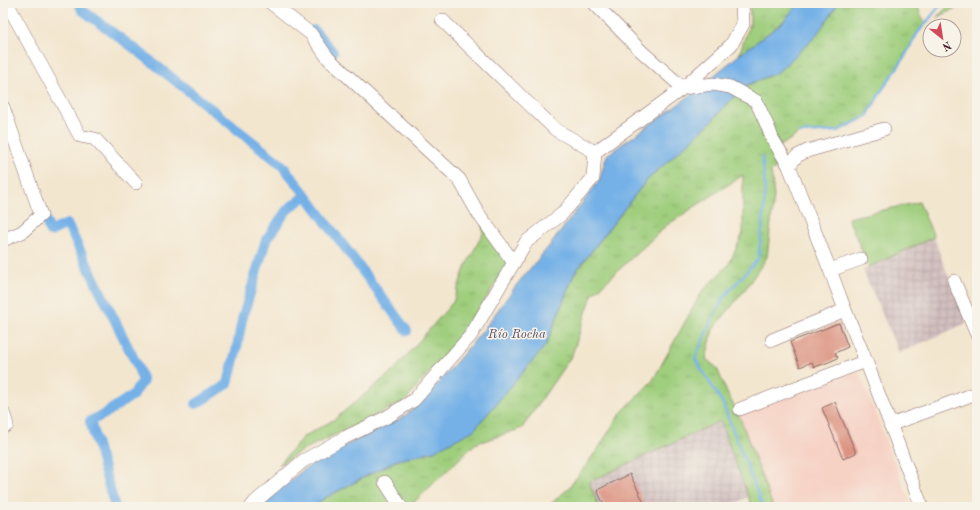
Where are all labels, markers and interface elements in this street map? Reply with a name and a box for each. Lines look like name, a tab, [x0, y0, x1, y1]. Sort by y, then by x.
north arrow	[922, 18, 962, 58]
text: N	[939, 38, 953, 53]
water label: Río Rocha	[487, 328, 546, 341]

